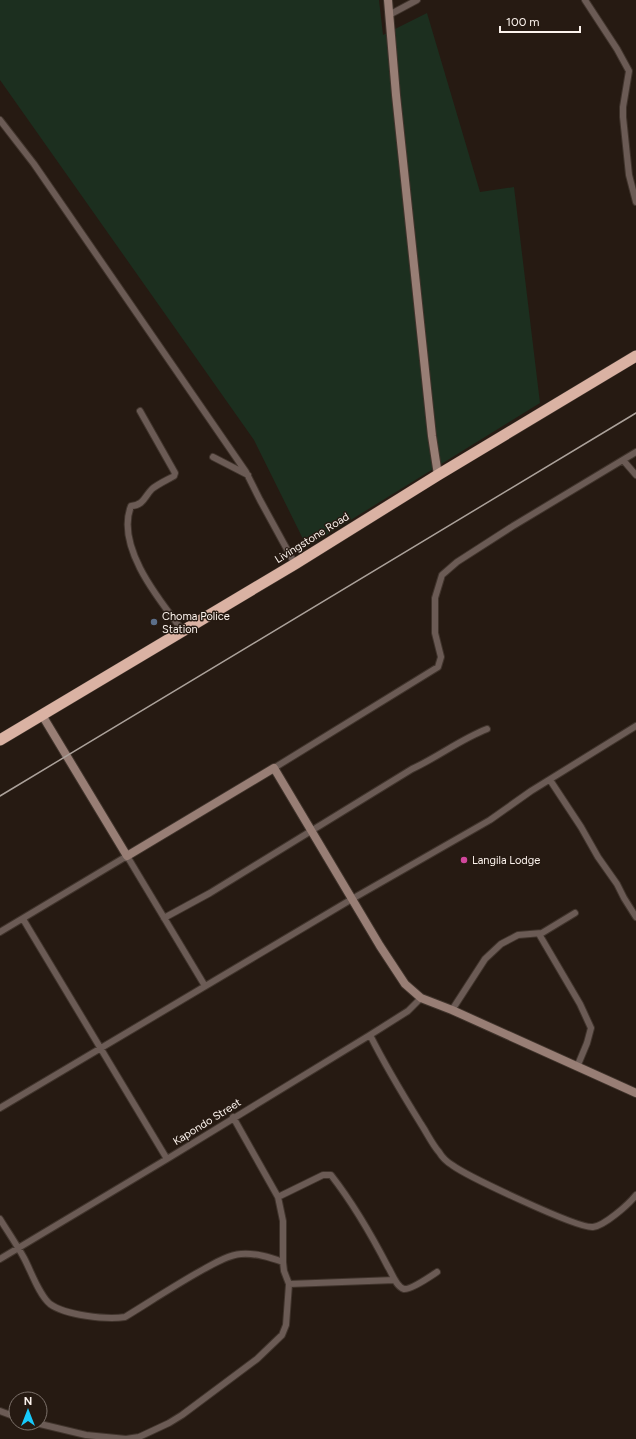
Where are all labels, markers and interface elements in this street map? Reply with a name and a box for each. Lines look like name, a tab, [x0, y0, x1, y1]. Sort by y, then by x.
scale bar	[500, 8, 580, 34]
text: 100 m	[506, 15, 540, 29]
street label: Livingstone Road	[273, 510, 351, 566]
place label: Choma Police Station	[162, 610, 230, 636]
marker: Choma Police Station	[149, 617, 159, 627]
place label: Langila Lodge	[472, 854, 540, 867]
marker: Langila Lodge	[459, 855, 469, 865]
street label: Kapondo Street	[171, 1096, 243, 1148]
north arrow	[8, 1391, 48, 1431]
text: N	[24, 1395, 32, 1408]

